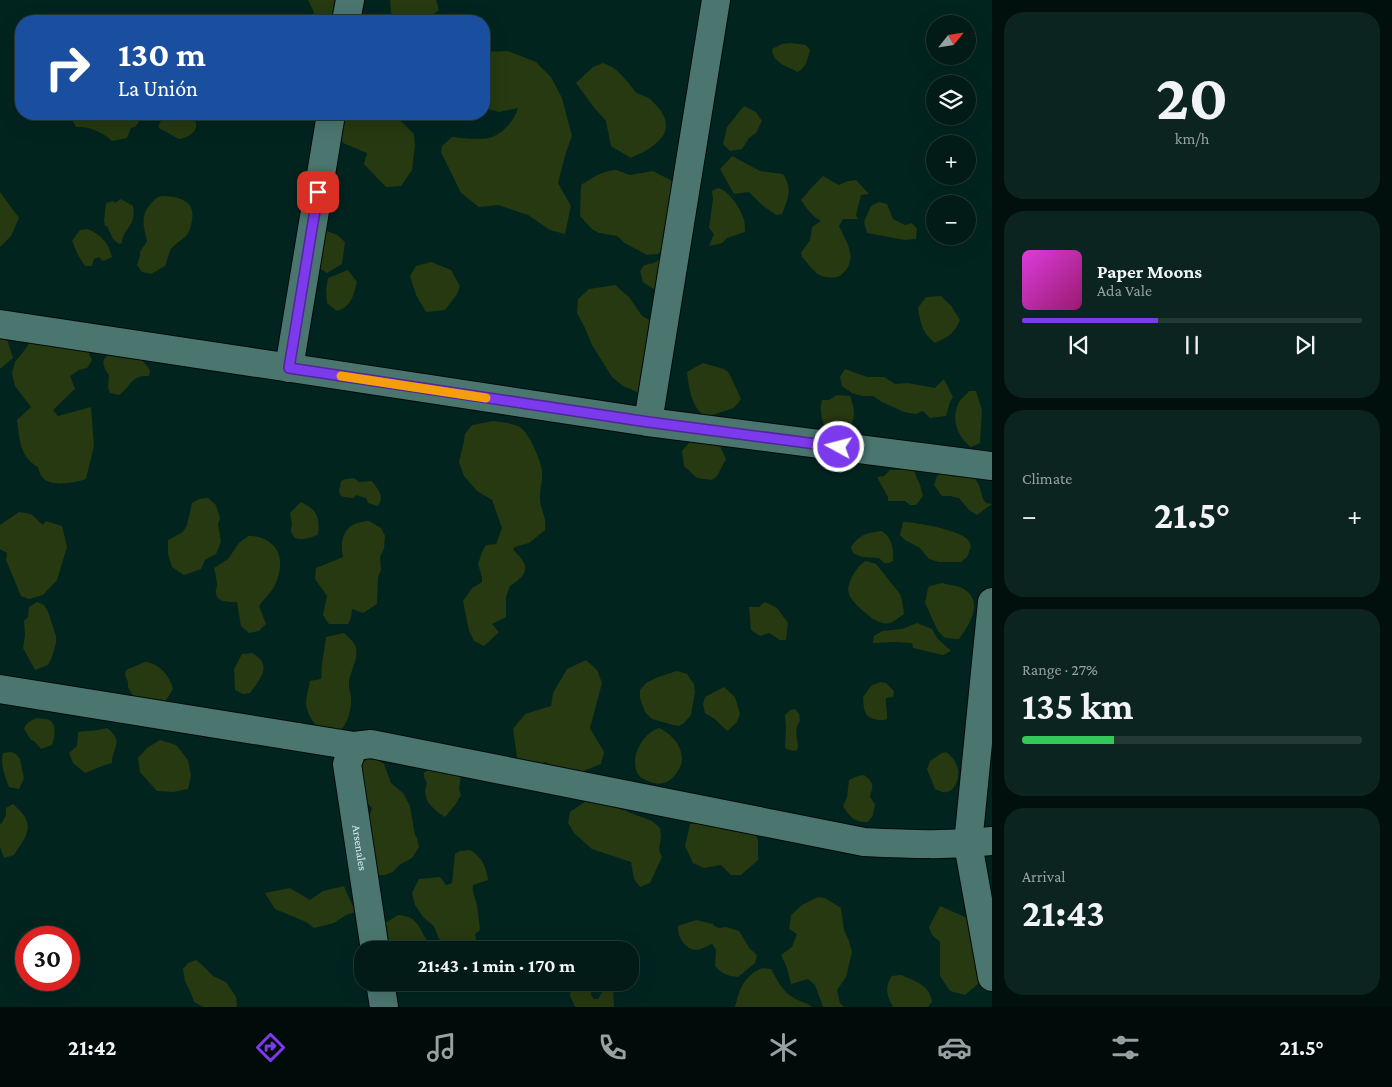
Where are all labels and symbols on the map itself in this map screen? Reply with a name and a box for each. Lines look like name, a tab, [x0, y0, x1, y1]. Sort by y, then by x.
north arrow	[926, 15, 976, 65]
pin	[297, 171, 339, 213]
position arrow	[812, 420, 864, 472]
street label: Arsenales	[349, 824, 370, 872]
speed limit sign: 30	[15, 926, 80, 991]

